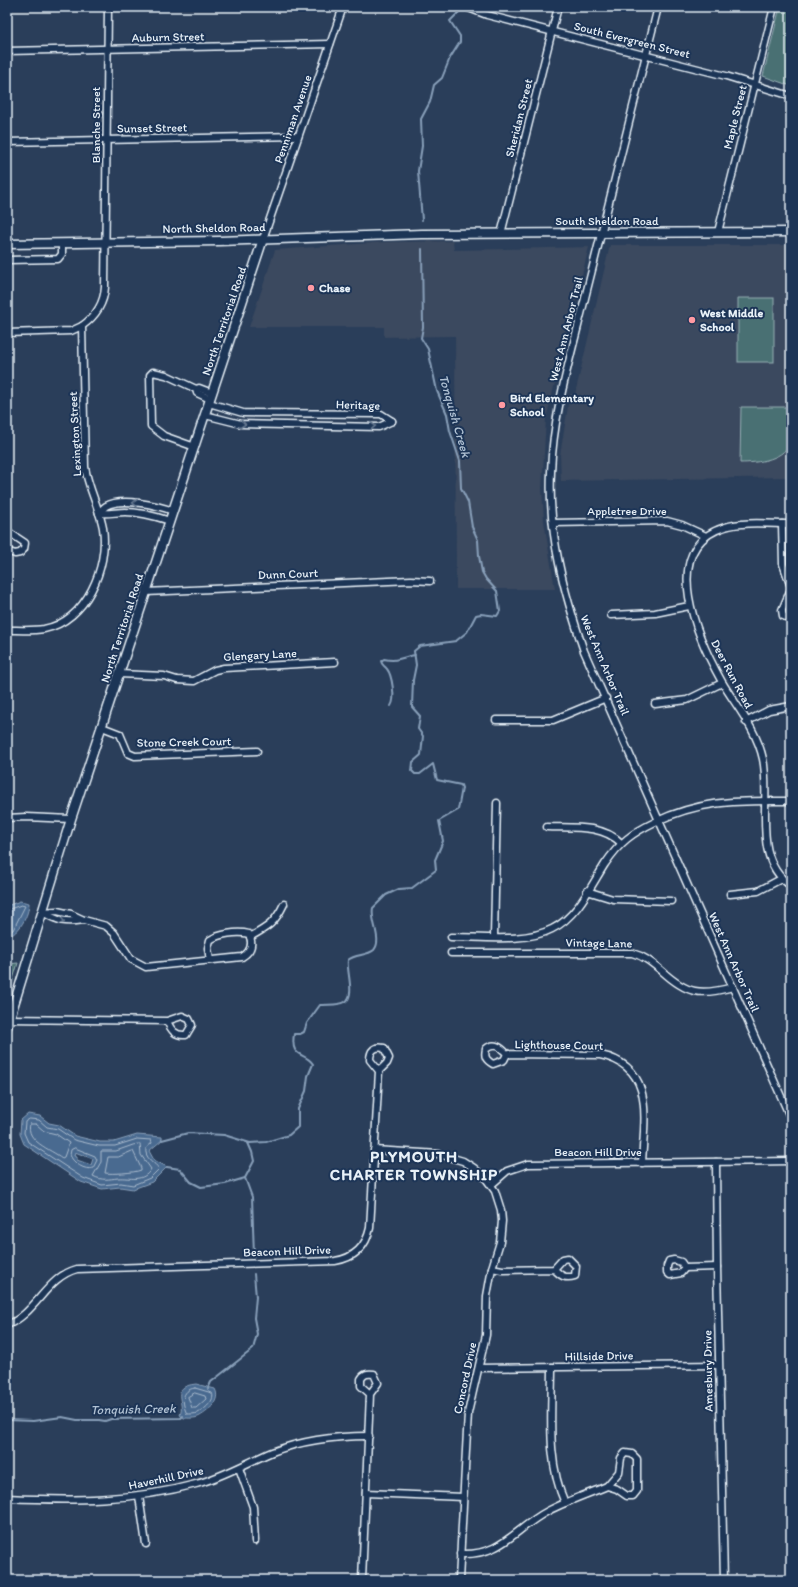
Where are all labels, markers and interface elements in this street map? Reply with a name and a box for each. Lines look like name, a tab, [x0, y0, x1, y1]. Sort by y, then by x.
street label: South Evergreen Street	[572, 19, 692, 61]
street label: Auburn Street	[132, 29, 205, 45]
street label: Penniman Avenue	[271, 73, 315, 165]
street label: Sheridan Street	[502, 77, 536, 159]
street label: Maple Street	[720, 83, 750, 151]
street label: Blanche Street	[89, 86, 103, 163]
street label: Sunset Street	[117, 120, 188, 136]
street label: South Sheldon Road	[555, 214, 659, 228]
street label: North Sheldon Road	[162, 220, 266, 236]
street label: North Territorial Road	[199, 264, 249, 377]
street label: West Ann Arbor Trail	[546, 274, 586, 383]
place label: Chase	[319, 281, 351, 295]
marker: Chase	[306, 283, 316, 293]
place label: West Middle School	[700, 306, 763, 334]
marker: West Middle School	[687, 315, 697, 325]
water label: Tonquish Creek	[436, 373, 474, 460]
street label: Lexington Street	[66, 391, 84, 477]
place label: Bird Elementary School	[510, 391, 594, 419]
street label: Heritage	[336, 397, 381, 413]
marker: Bird Elementary School	[497, 400, 507, 410]
one-way arrow	[240, 419, 246, 428]
one-way arrow	[370, 422, 376, 431]
one-way arrow	[132, 498, 138, 507]
street label: Appletree Drive	[587, 504, 667, 518]
street label: Dunn Court	[258, 566, 319, 582]
street label: North Territorial Road	[98, 571, 146, 684]
street label: West Ann Arbor Trail	[578, 613, 633, 718]
street label: Deer Run Road	[708, 637, 756, 711]
street label: Glengary Lane	[223, 646, 297, 664]
street label: Stone Creek Court	[137, 734, 232, 750]
street label: West Ann Arbor Trail	[706, 910, 763, 1015]
one-way arrow	[59, 916, 65, 924]
street label: Vintage Lane	[566, 935, 633, 951]
street label: Lighthouse Court	[515, 1037, 604, 1053]
street label: Beacon Hill Drive	[554, 1145, 642, 1159]
district label: PLYMOUTH CHARTER TOWNSHIP	[330, 1147, 498, 1184]
street label: Beacon Hill Drive	[243, 1242, 331, 1260]
street label: Amesbury Drive	[700, 1330, 716, 1412]
street label: Concord Drive	[451, 1341, 480, 1415]
street label: Hillside Drive	[565, 1348, 634, 1364]
water label: Tonquish Creek	[90, 1401, 177, 1417]
street label: Haverhill Drive	[127, 1463, 205, 1493]

